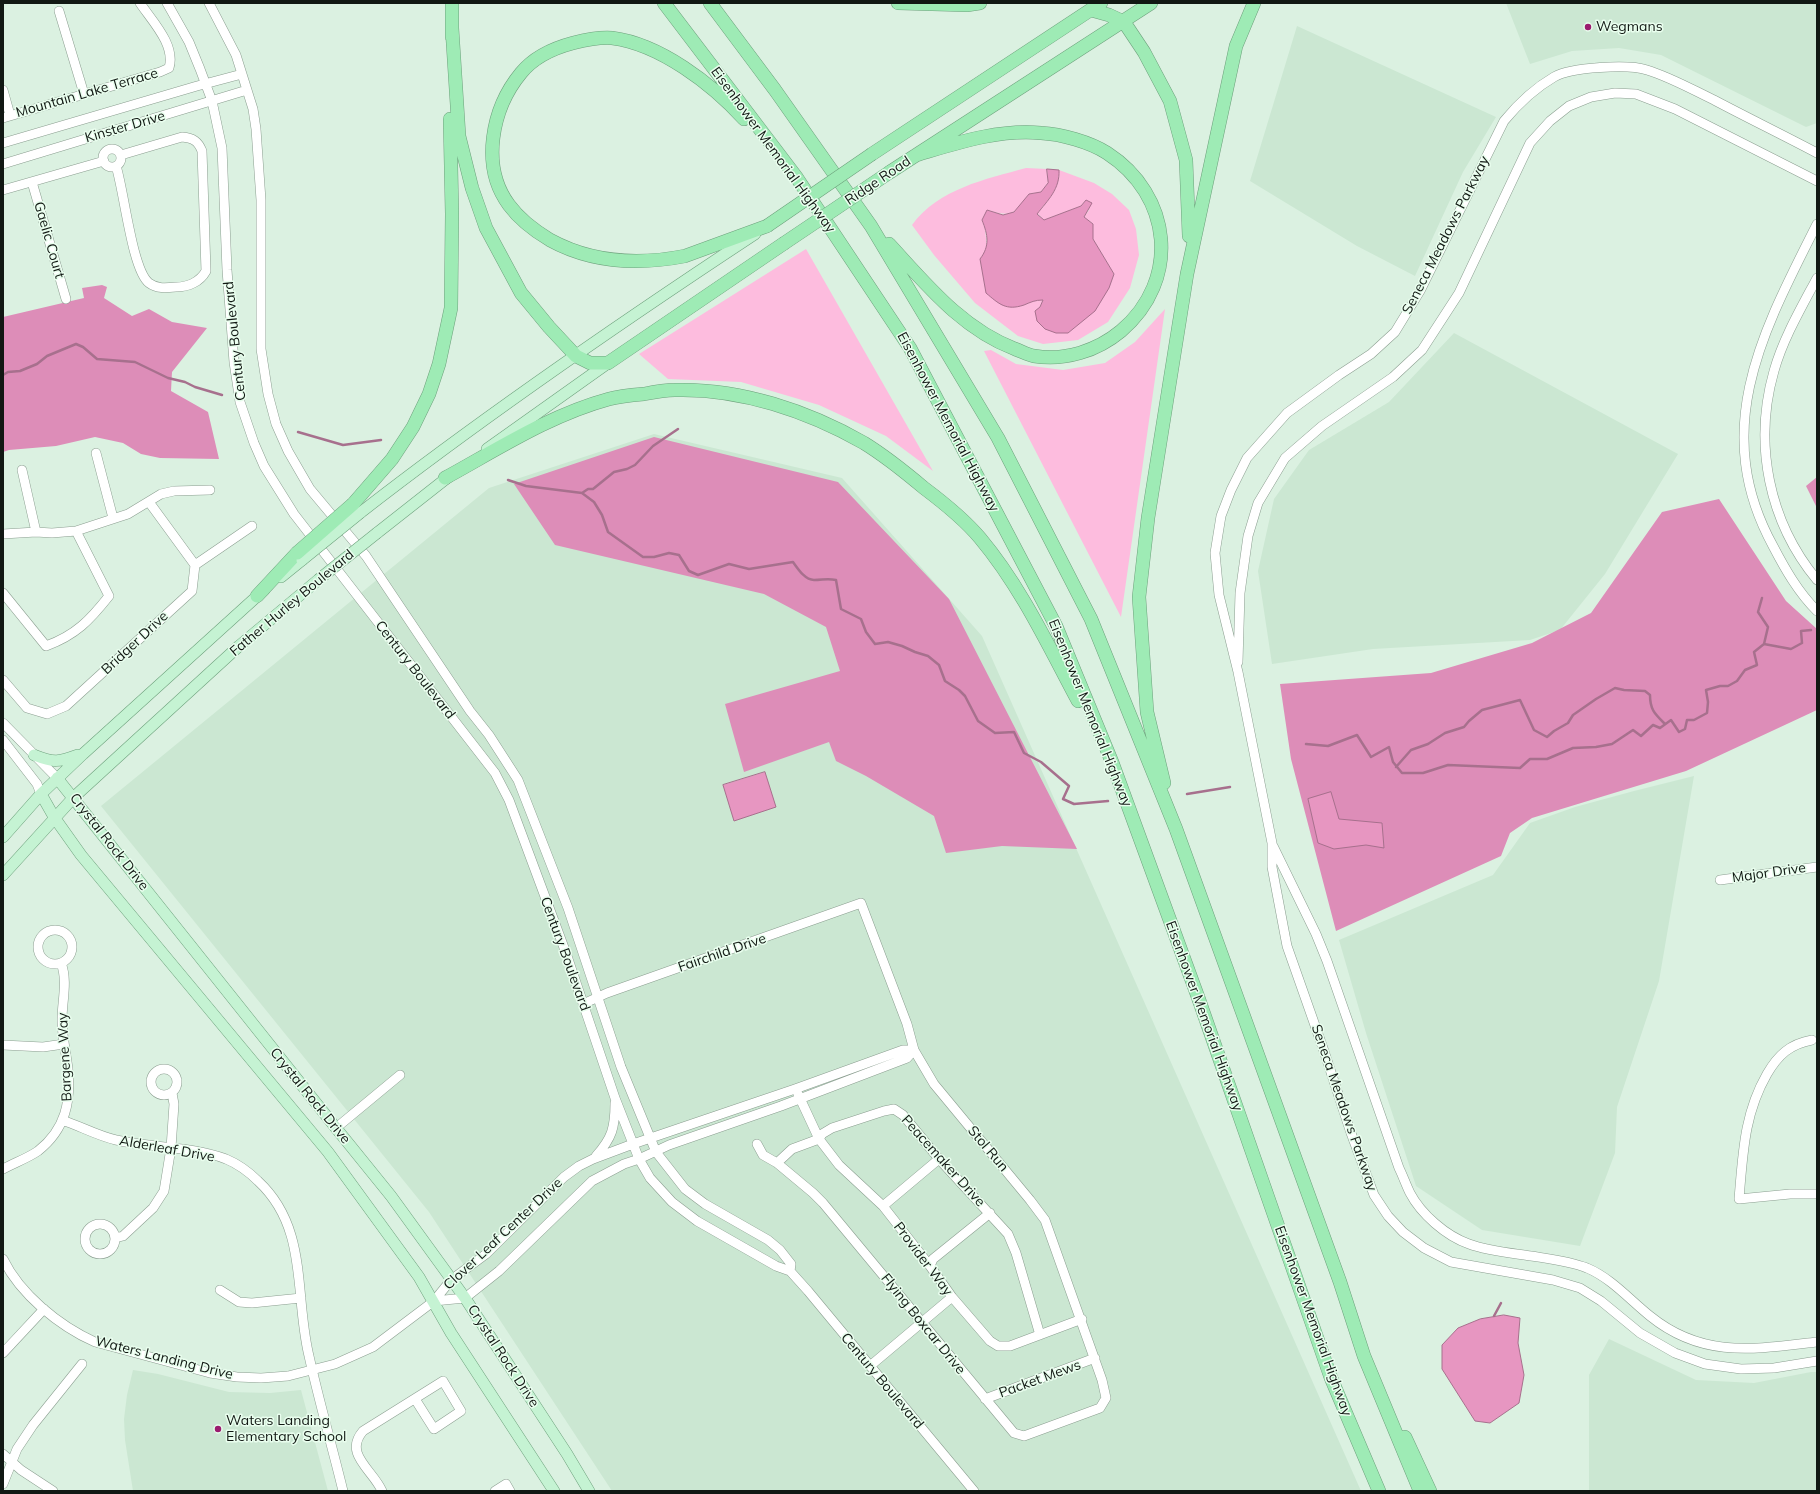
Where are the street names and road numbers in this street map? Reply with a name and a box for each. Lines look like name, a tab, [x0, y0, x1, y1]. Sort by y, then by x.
street label: Eisenhower Memorial Highway	[707, 64, 839, 236]
street label: Mountain Lake Terrace	[14, 65, 160, 121]
street label: Kinster Drive	[83, 108, 167, 146]
street label: Ridge Road	[842, 153, 914, 209]
street label: Seneca Meadows Parkway	[1399, 153, 1493, 317]
street label: Gaelic Court	[30, 200, 68, 280]
street label: Century Boulevard	[220, 280, 250, 402]
street label: Eisenhower Memorial Highway	[893, 329, 1003, 515]
street label: Father Hurley Boulevard	[227, 546, 357, 660]
street label: Bridger Drive	[98, 608, 172, 678]
street label: Eisenhower Memorial Highway	[1045, 617, 1135, 809]
street label: Century Boulevard	[371, 618, 459, 722]
street label: Crystal Rock Drive	[66, 790, 152, 894]
street label: Major Drive	[1731, 860, 1807, 886]
street label: Century Boulevard	[537, 895, 593, 1013]
street label: Eisenhower Memorial Highway	[1162, 919, 1246, 1113]
street label: Fairchild Drive	[676, 930, 768, 976]
street label: Bargene Way	[54, 1012, 76, 1102]
street label: Seneca Meadows Parkway	[1308, 1023, 1380, 1193]
street label: Crystal Rock Drive	[266, 1045, 354, 1147]
street label: Peacemaker Drive	[898, 1112, 988, 1210]
street label: Stol Run	[964, 1123, 1012, 1175]
street label: Alderleaf Drive	[118, 1132, 216, 1166]
street label: Clover Leaf Center Drive	[440, 1175, 566, 1293]
street label: Provider Way	[890, 1219, 956, 1299]
street label: Eisenhower Memorial Highway	[1271, 1224, 1355, 1418]
street label: Flying Boxcar Drive	[877, 1270, 969, 1378]
street label: Crystal Rock Drive	[464, 1302, 542, 1410]
street label: Century Boulevard	[837, 1330, 927, 1432]
street label: Waters Landing Drive	[93, 1333, 235, 1383]
street label: Packet Mews	[997, 1356, 1083, 1402]

